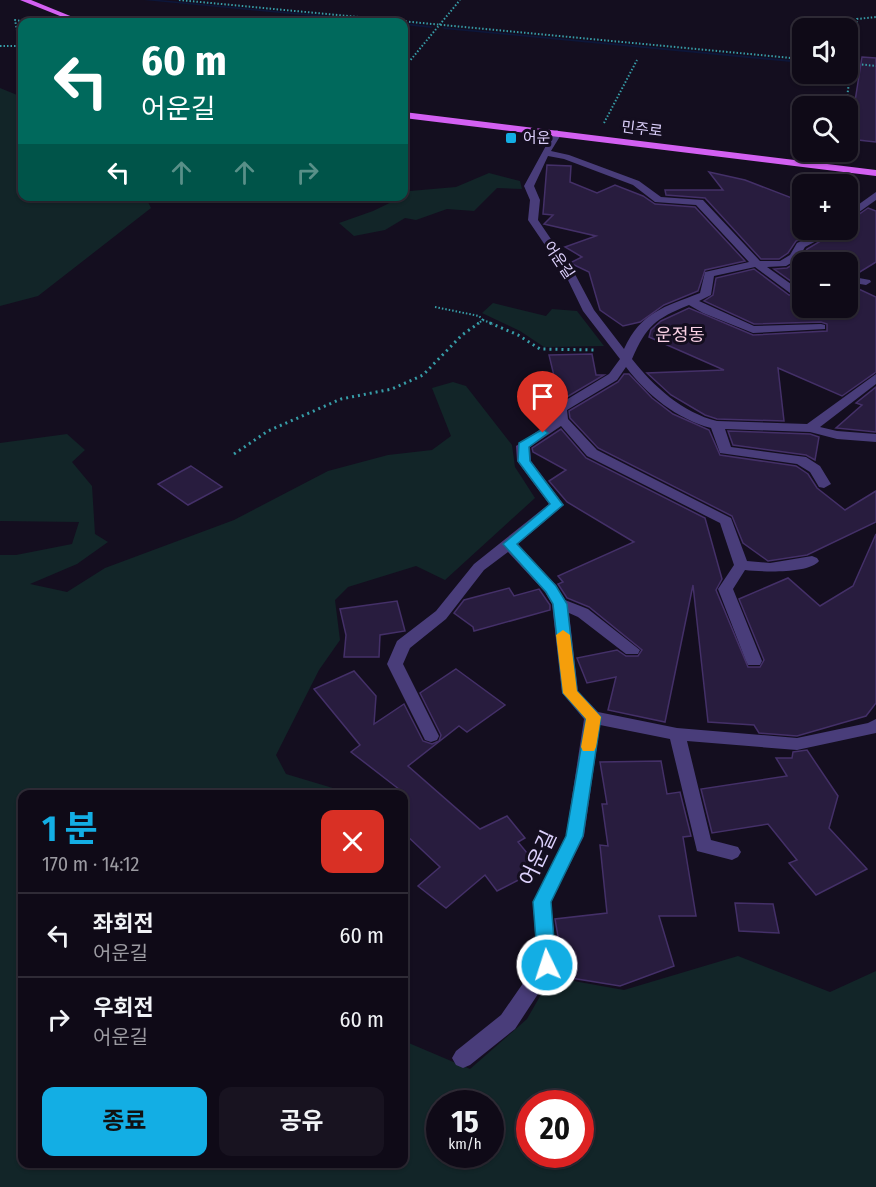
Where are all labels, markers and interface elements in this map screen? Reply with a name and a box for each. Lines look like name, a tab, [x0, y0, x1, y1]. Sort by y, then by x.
map controls	[792, 18, 858, 318]
button: sound	[792, 18, 858, 84]
text: 60 m	[141, 36, 227, 86]
icon: left	[42, 42, 120, 120]
text: 어운길	[141, 93, 216, 125]
button: search	[792, 96, 858, 162]
street label: 민주로	[620, 118, 664, 140]
place label: 어운	[523, 129, 551, 147]
marker: 어운	[504, 131, 518, 145]
icon: left	[102, 156, 135, 189]
icon: ahead	[165, 156, 198, 189]
icon: ahead	[228, 156, 261, 189]
icon: right	[291, 156, 324, 189]
button: +	[792, 174, 858, 240]
street label: 어운길	[540, 238, 578, 282]
button: −	[792, 252, 858, 318]
district label: 운정동	[655, 324, 705, 346]
pin	[517, 371, 568, 433]
icon: arrive	[526, 380, 559, 413]
text: 1 분	[42, 807, 98, 851]
button: close	[321, 810, 384, 873]
street label: 어운길	[514, 826, 562, 890]
text: 170 m · 14:12	[42, 852, 139, 876]
text: 좌회전	[93, 910, 154, 937]
icon: left	[42, 919, 75, 952]
text: 60 m	[340, 922, 384, 949]
position arrow	[515, 933, 579, 997]
text: 어운길	[93, 941, 148, 965]
text: 우회전	[93, 994, 154, 1021]
icon: right	[42, 1003, 75, 1036]
text: 60 m	[340, 1006, 384, 1033]
text: 어운길	[93, 1025, 148, 1049]
button: 종료	[42, 1087, 207, 1156]
button: 공유	[219, 1087, 384, 1156]
speed limit sign: 20	[516, 1090, 594, 1168]
text: 15	[451, 1104, 479, 1140]
text: km/h	[448, 1135, 482, 1153]

